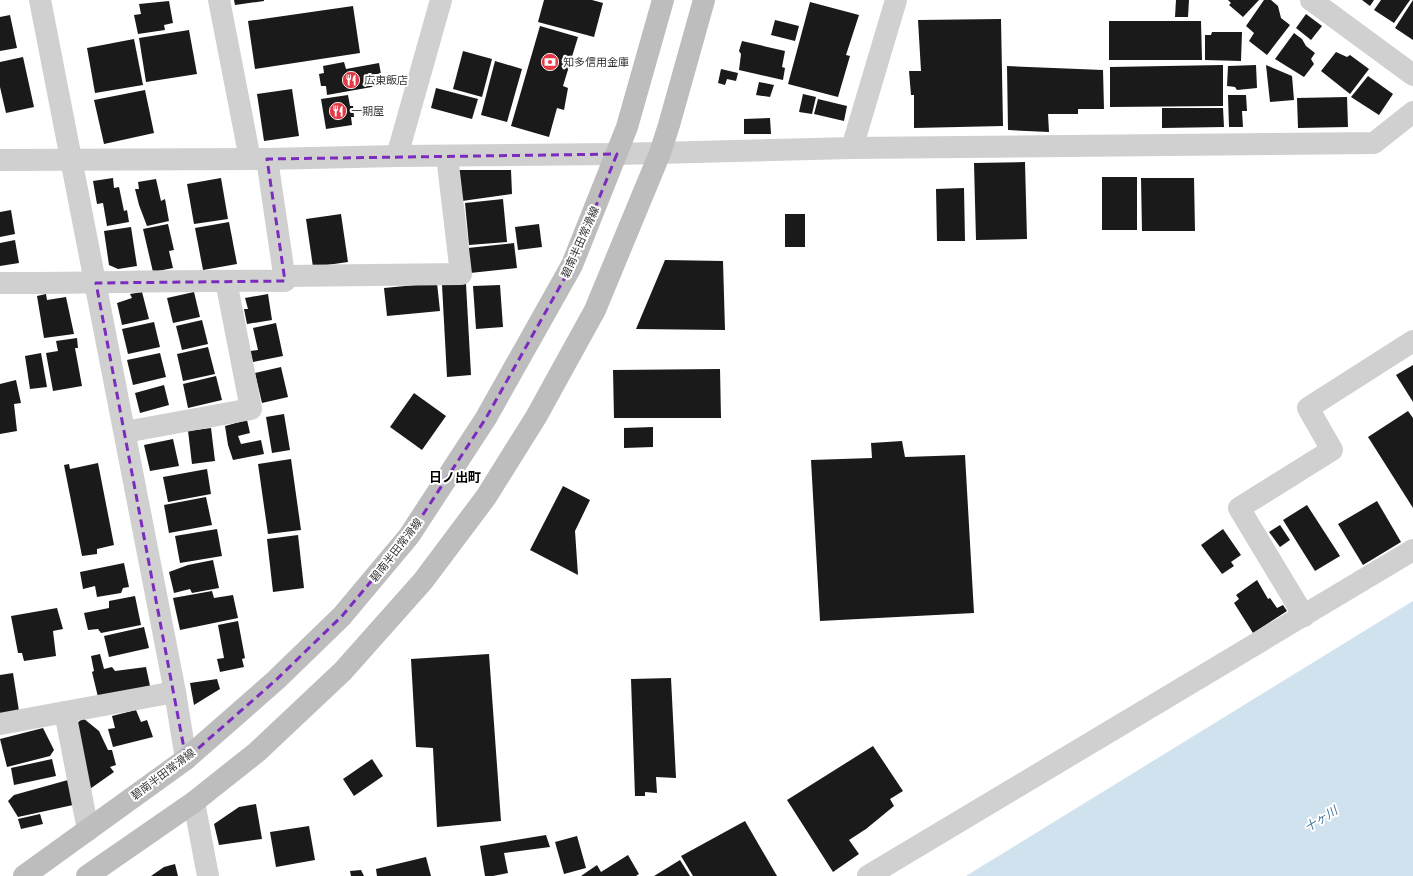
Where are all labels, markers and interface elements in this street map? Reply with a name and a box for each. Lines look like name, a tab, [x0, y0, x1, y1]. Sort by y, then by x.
bank icon: 知多信用金庫	[540, 52, 560, 72]
place label: 知多信用金庫	[563, 56, 629, 69]
restaurant icon: 広東飯店	[341, 70, 361, 90]
place label: 広東飯店	[364, 74, 408, 87]
restaurant icon: 一期屋	[328, 101, 348, 121]
place label: 一期屋	[351, 105, 384, 118]
street label: 碧南半田常滑線	[559, 204, 602, 280]
district label: 日ノ出町	[429, 470, 481, 486]
street label: 碧南半田常滑線	[368, 516, 425, 585]
street label: 碧南半田常滑線	[129, 746, 198, 803]
water label: 十ヶ川	[1302, 802, 1342, 835]

